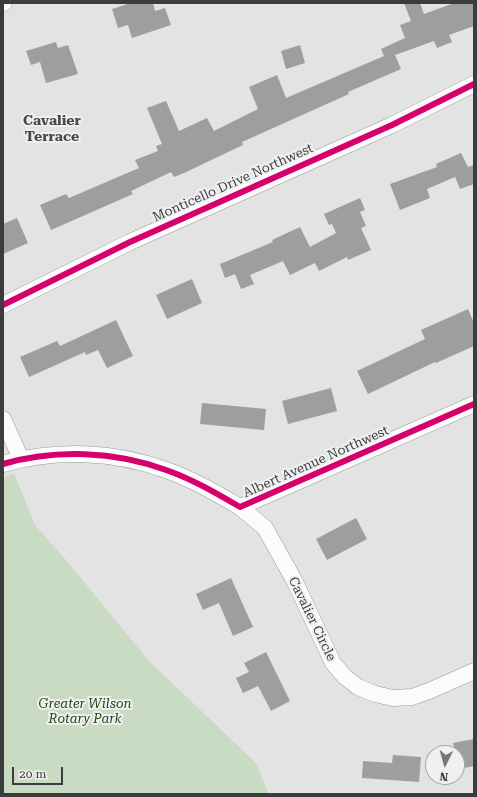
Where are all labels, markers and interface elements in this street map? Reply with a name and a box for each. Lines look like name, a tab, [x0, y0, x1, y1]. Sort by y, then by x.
district label: Cavalier Terrace	[23, 113, 81, 146]
street label: Monticello Drive Northwest	[150, 140, 316, 226]
street label: Albert Avenue Northwest	[241, 423, 391, 501]
street label: Cavalier Circle	[285, 574, 339, 664]
park label: Greater Wilson Rotary Park	[38, 696, 132, 727]
north arrow	[425, 745, 465, 785]
scale bar	[14, 759, 65, 785]
text: 20 m	[19, 767, 46, 781]
text: N	[439, 770, 449, 783]

